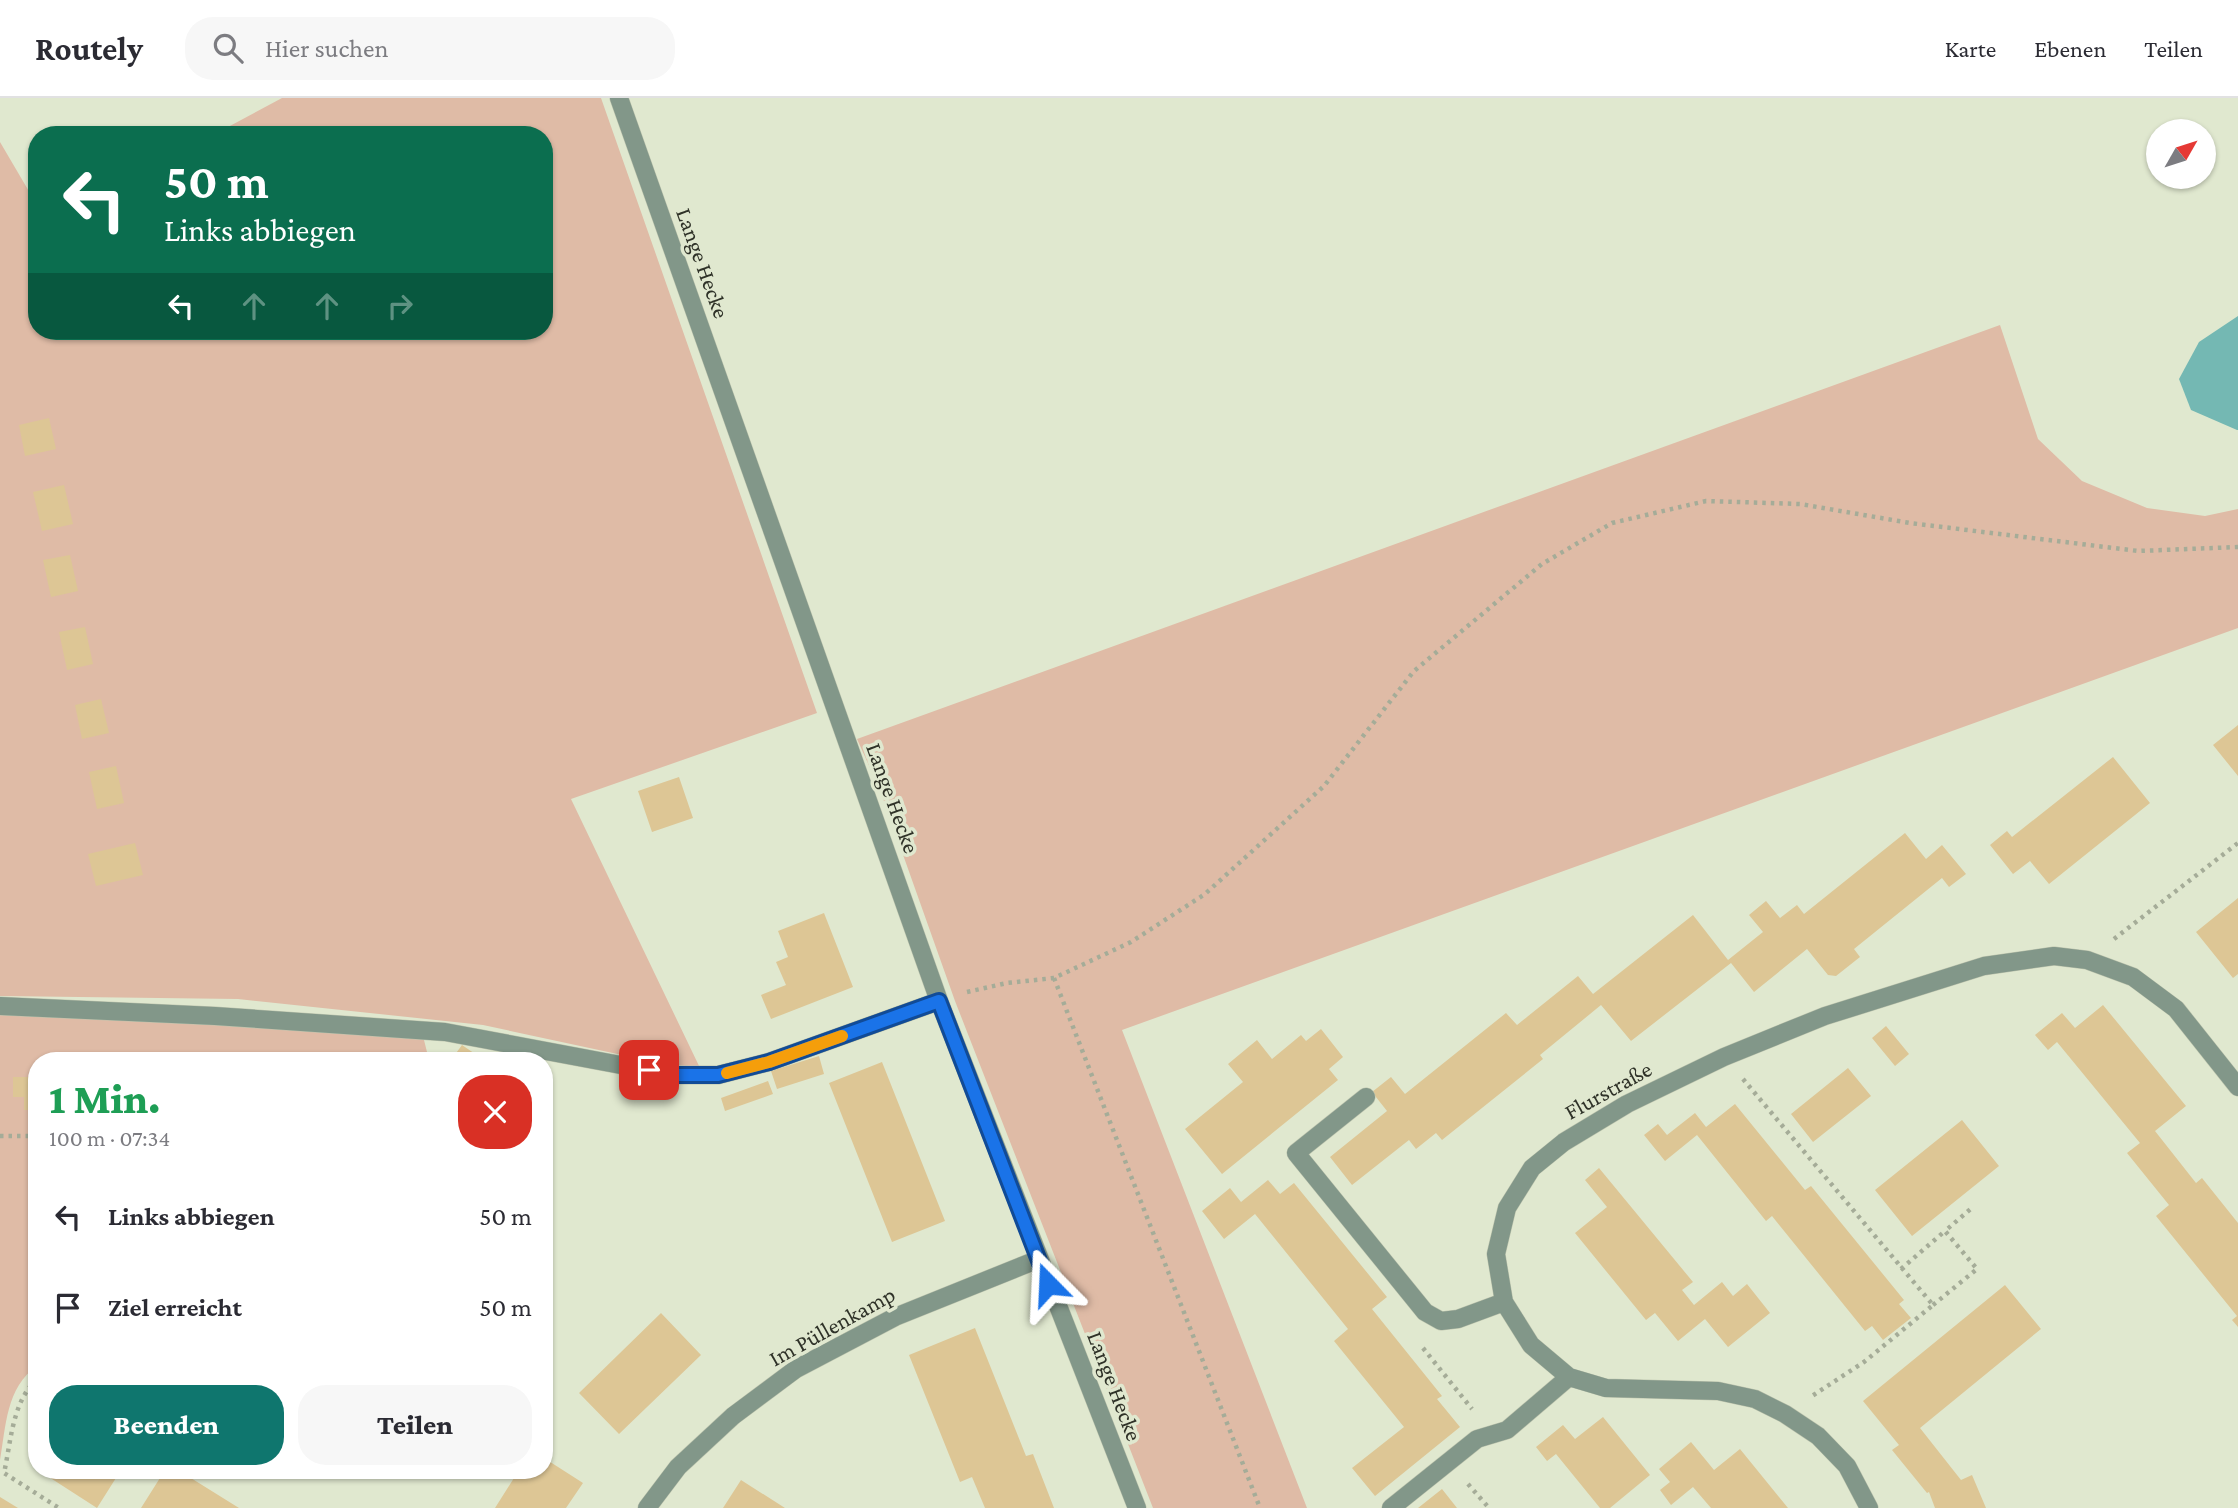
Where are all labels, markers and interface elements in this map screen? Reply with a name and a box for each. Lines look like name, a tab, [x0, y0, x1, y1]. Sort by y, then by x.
search box	[185, 17, 675, 80]
icon: search	[209, 29, 247, 67]
text: Routely	[35, 30, 143, 67]
text: Hier suchen	[265, 34, 388, 63]
text: Karte	[1945, 35, 1996, 62]
text: Ebenen	[2034, 35, 2106, 62]
text: Teilen	[2144, 35, 2203, 62]
north arrow	[2146, 119, 2216, 189]
map controls	[2146, 119, 2216, 189]
icon: left	[49, 154, 140, 245]
text: 50 m	[164, 154, 269, 209]
street label: Lange Hecke	[671, 204, 735, 322]
text: Links abbiegen	[164, 212, 356, 248]
icon: left	[162, 287, 200, 325]
icon: ahead	[235, 287, 273, 325]
icon: ahead	[308, 287, 346, 325]
icon: right	[381, 287, 419, 325]
street label: Lange Hecke	[861, 739, 925, 857]
pin	[619, 1040, 679, 1100]
icon: arrive	[630, 1051, 668, 1089]
street label: Flurstraße	[1560, 1055, 1656, 1125]
text: 1 Min.	[49, 1075, 161, 1122]
button: close	[458, 1075, 532, 1149]
text: 100 m · 07:34	[49, 1125, 170, 1151]
icon: left	[49, 1198, 87, 1236]
text: Links abbiegen	[108, 1202, 275, 1231]
text: 50 m	[479, 1202, 532, 1231]
position arrow	[1011, 1247, 1085, 1321]
street label: Im Püllenkamp	[764, 1281, 900, 1371]
icon: arrive	[49, 1289, 87, 1327]
text: Ziel erreicht	[108, 1293, 242, 1322]
text: 50 m	[479, 1293, 532, 1322]
street label: Lange Hecke	[1082, 1327, 1148, 1445]
button: Beenden	[49, 1385, 284, 1465]
button: Teilen	[298, 1385, 532, 1465]

